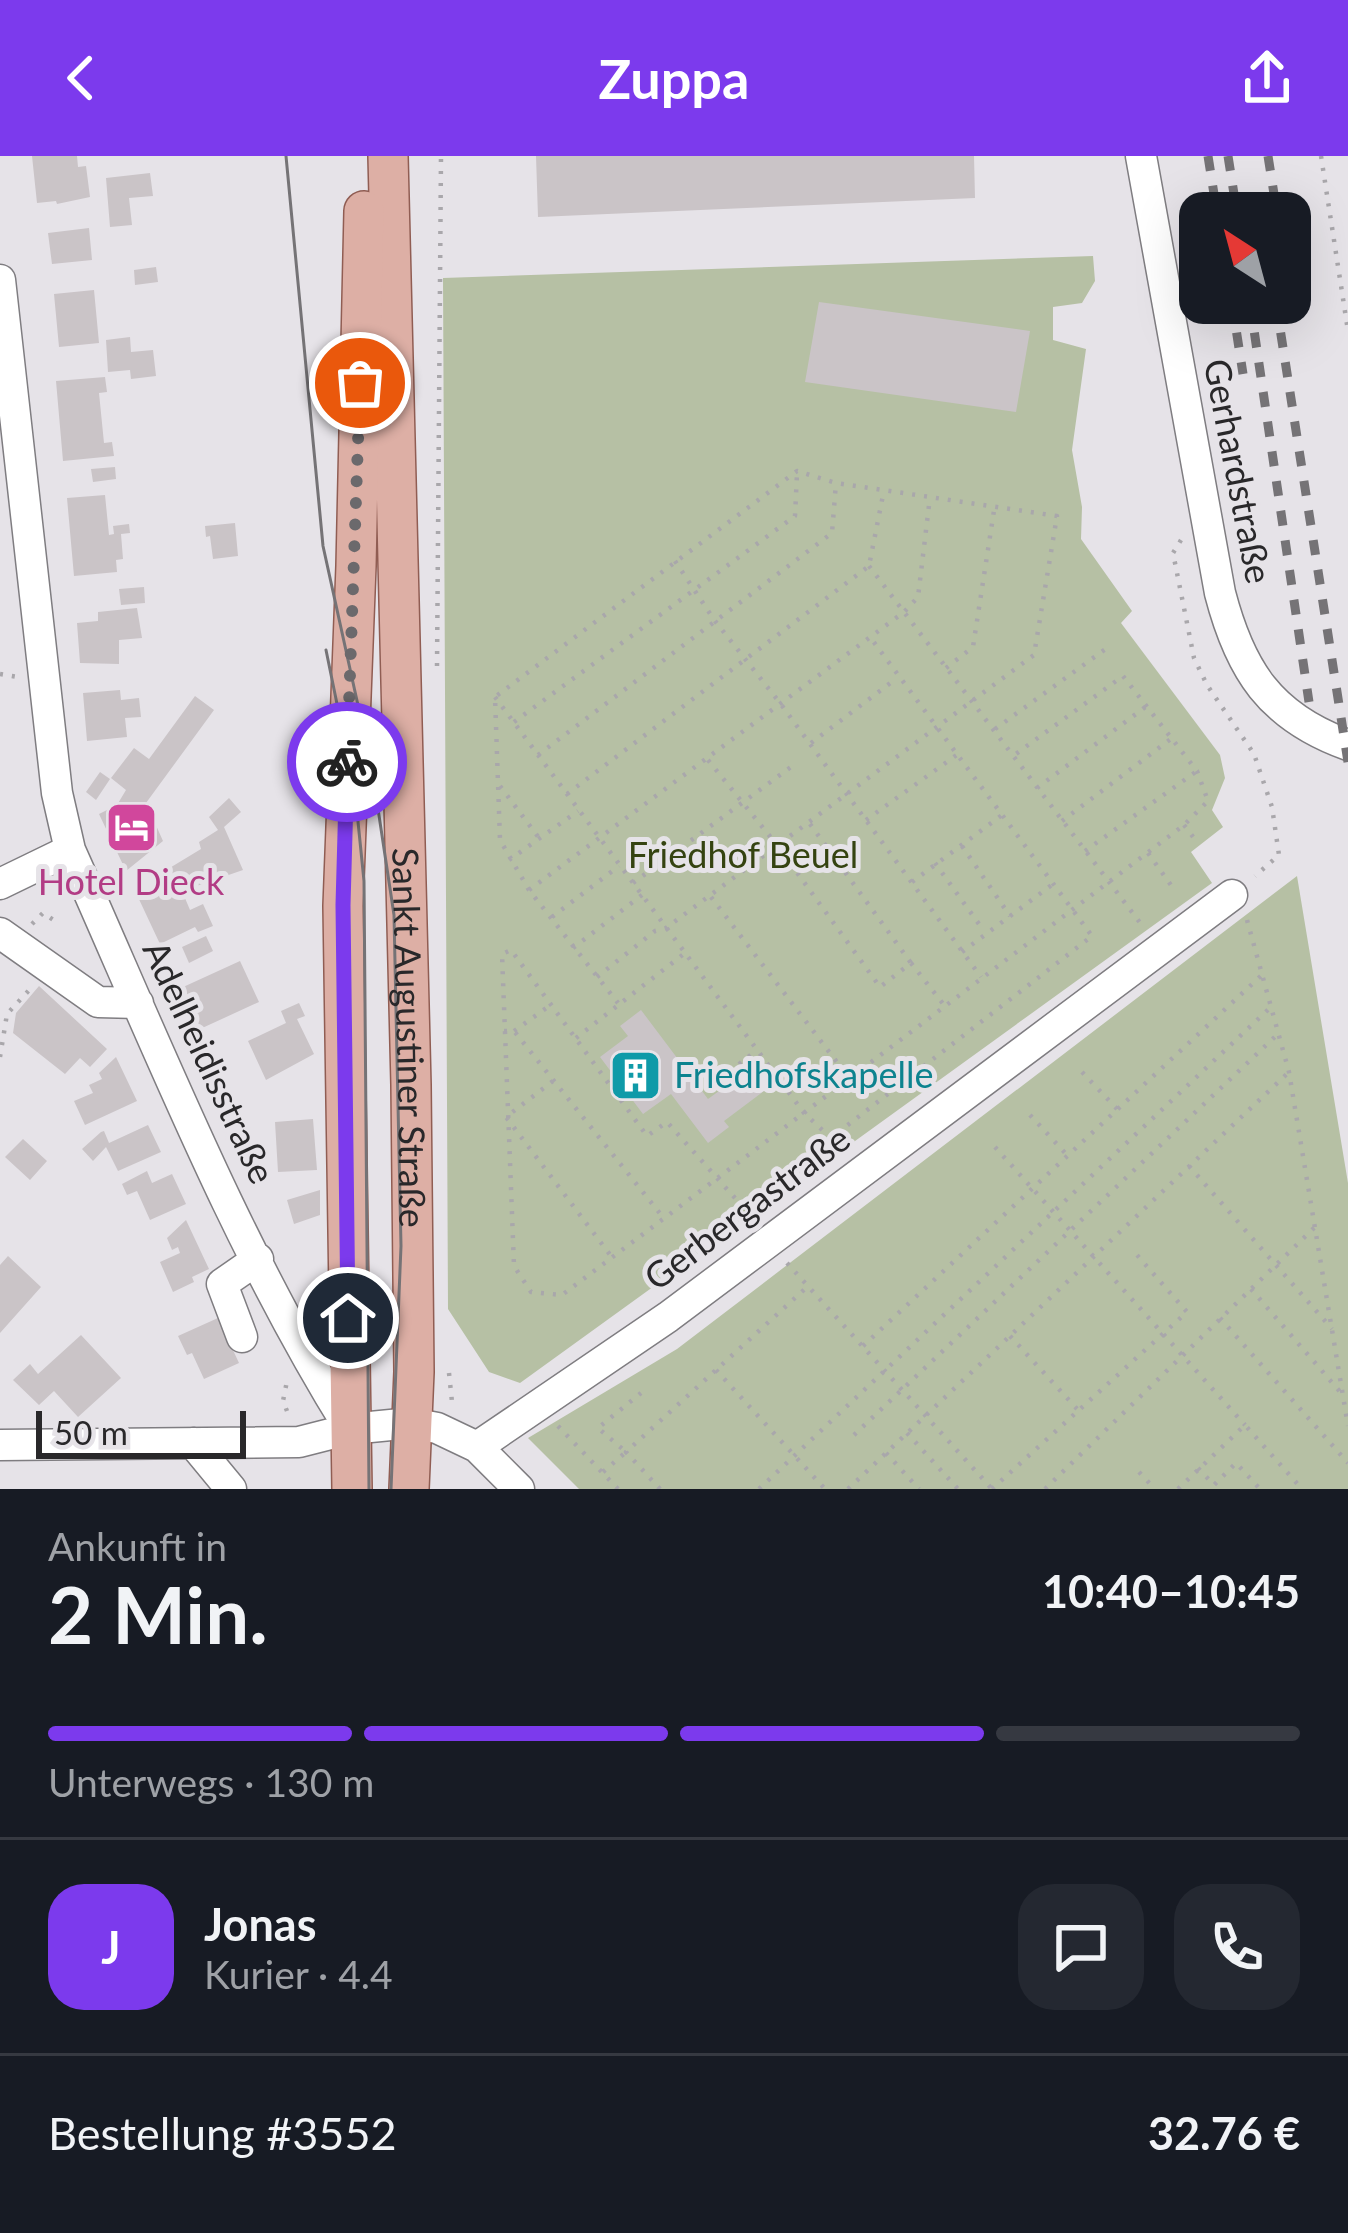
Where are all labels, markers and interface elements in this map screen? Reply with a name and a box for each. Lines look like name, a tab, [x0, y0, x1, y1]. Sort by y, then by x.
icon: back	[48, 45, 114, 111]
icon: share	[1234, 45, 1300, 111]
text: Zuppa	[599, 46, 749, 111]
north arrow	[1179, 192, 1311, 324]
map controls	[1179, 192, 1311, 324]
pin	[309, 332, 411, 434]
icon: bag	[327, 350, 393, 416]
street label: Gerhardstraße	[1196, 355, 1282, 587]
courier	[287, 702, 407, 822]
icon: bike	[314, 729, 380, 795]
hotel icon: Hotel Dieck	[103, 799, 159, 855]
park label: Friedhof Beuel	[628, 832, 858, 876]
street label: Sankt Augustiner Straße	[384, 847, 435, 1228]
place label: Hotel Dieck	[38, 859, 225, 903]
street label: Adelheidisstraße	[134, 933, 285, 1190]
building icon: Friedhofskapelle	[607, 1047, 663, 1103]
place label: Friedhofskapelle	[674, 1052, 933, 1096]
street label: Gerbergastraße	[635, 1116, 858, 1299]
pin	[297, 1267, 399, 1369]
icon: home	[315, 1285, 381, 1351]
scale bar	[36, 1405, 246, 1458]
text: 50 m	[54, 1412, 128, 1452]
text: Ankunft in	[48, 1523, 227, 1569]
text: 10:40–10:45	[1042, 1564, 1300, 1618]
text: 2 Min.	[48, 1567, 268, 1661]
text: Unterwegs · 130 m	[48, 1759, 374, 1805]
button: chat	[1018, 1884, 1144, 2010]
button: phone	[1174, 1884, 1300, 2010]
text: Jonas	[204, 1897, 316, 1951]
text: J	[101, 1920, 121, 1974]
text: Kurier · 4.4	[204, 1951, 393, 1997]
text: Bestellung #3552	[48, 2106, 397, 2160]
text: 32.76 €	[1148, 2106, 1300, 2160]

